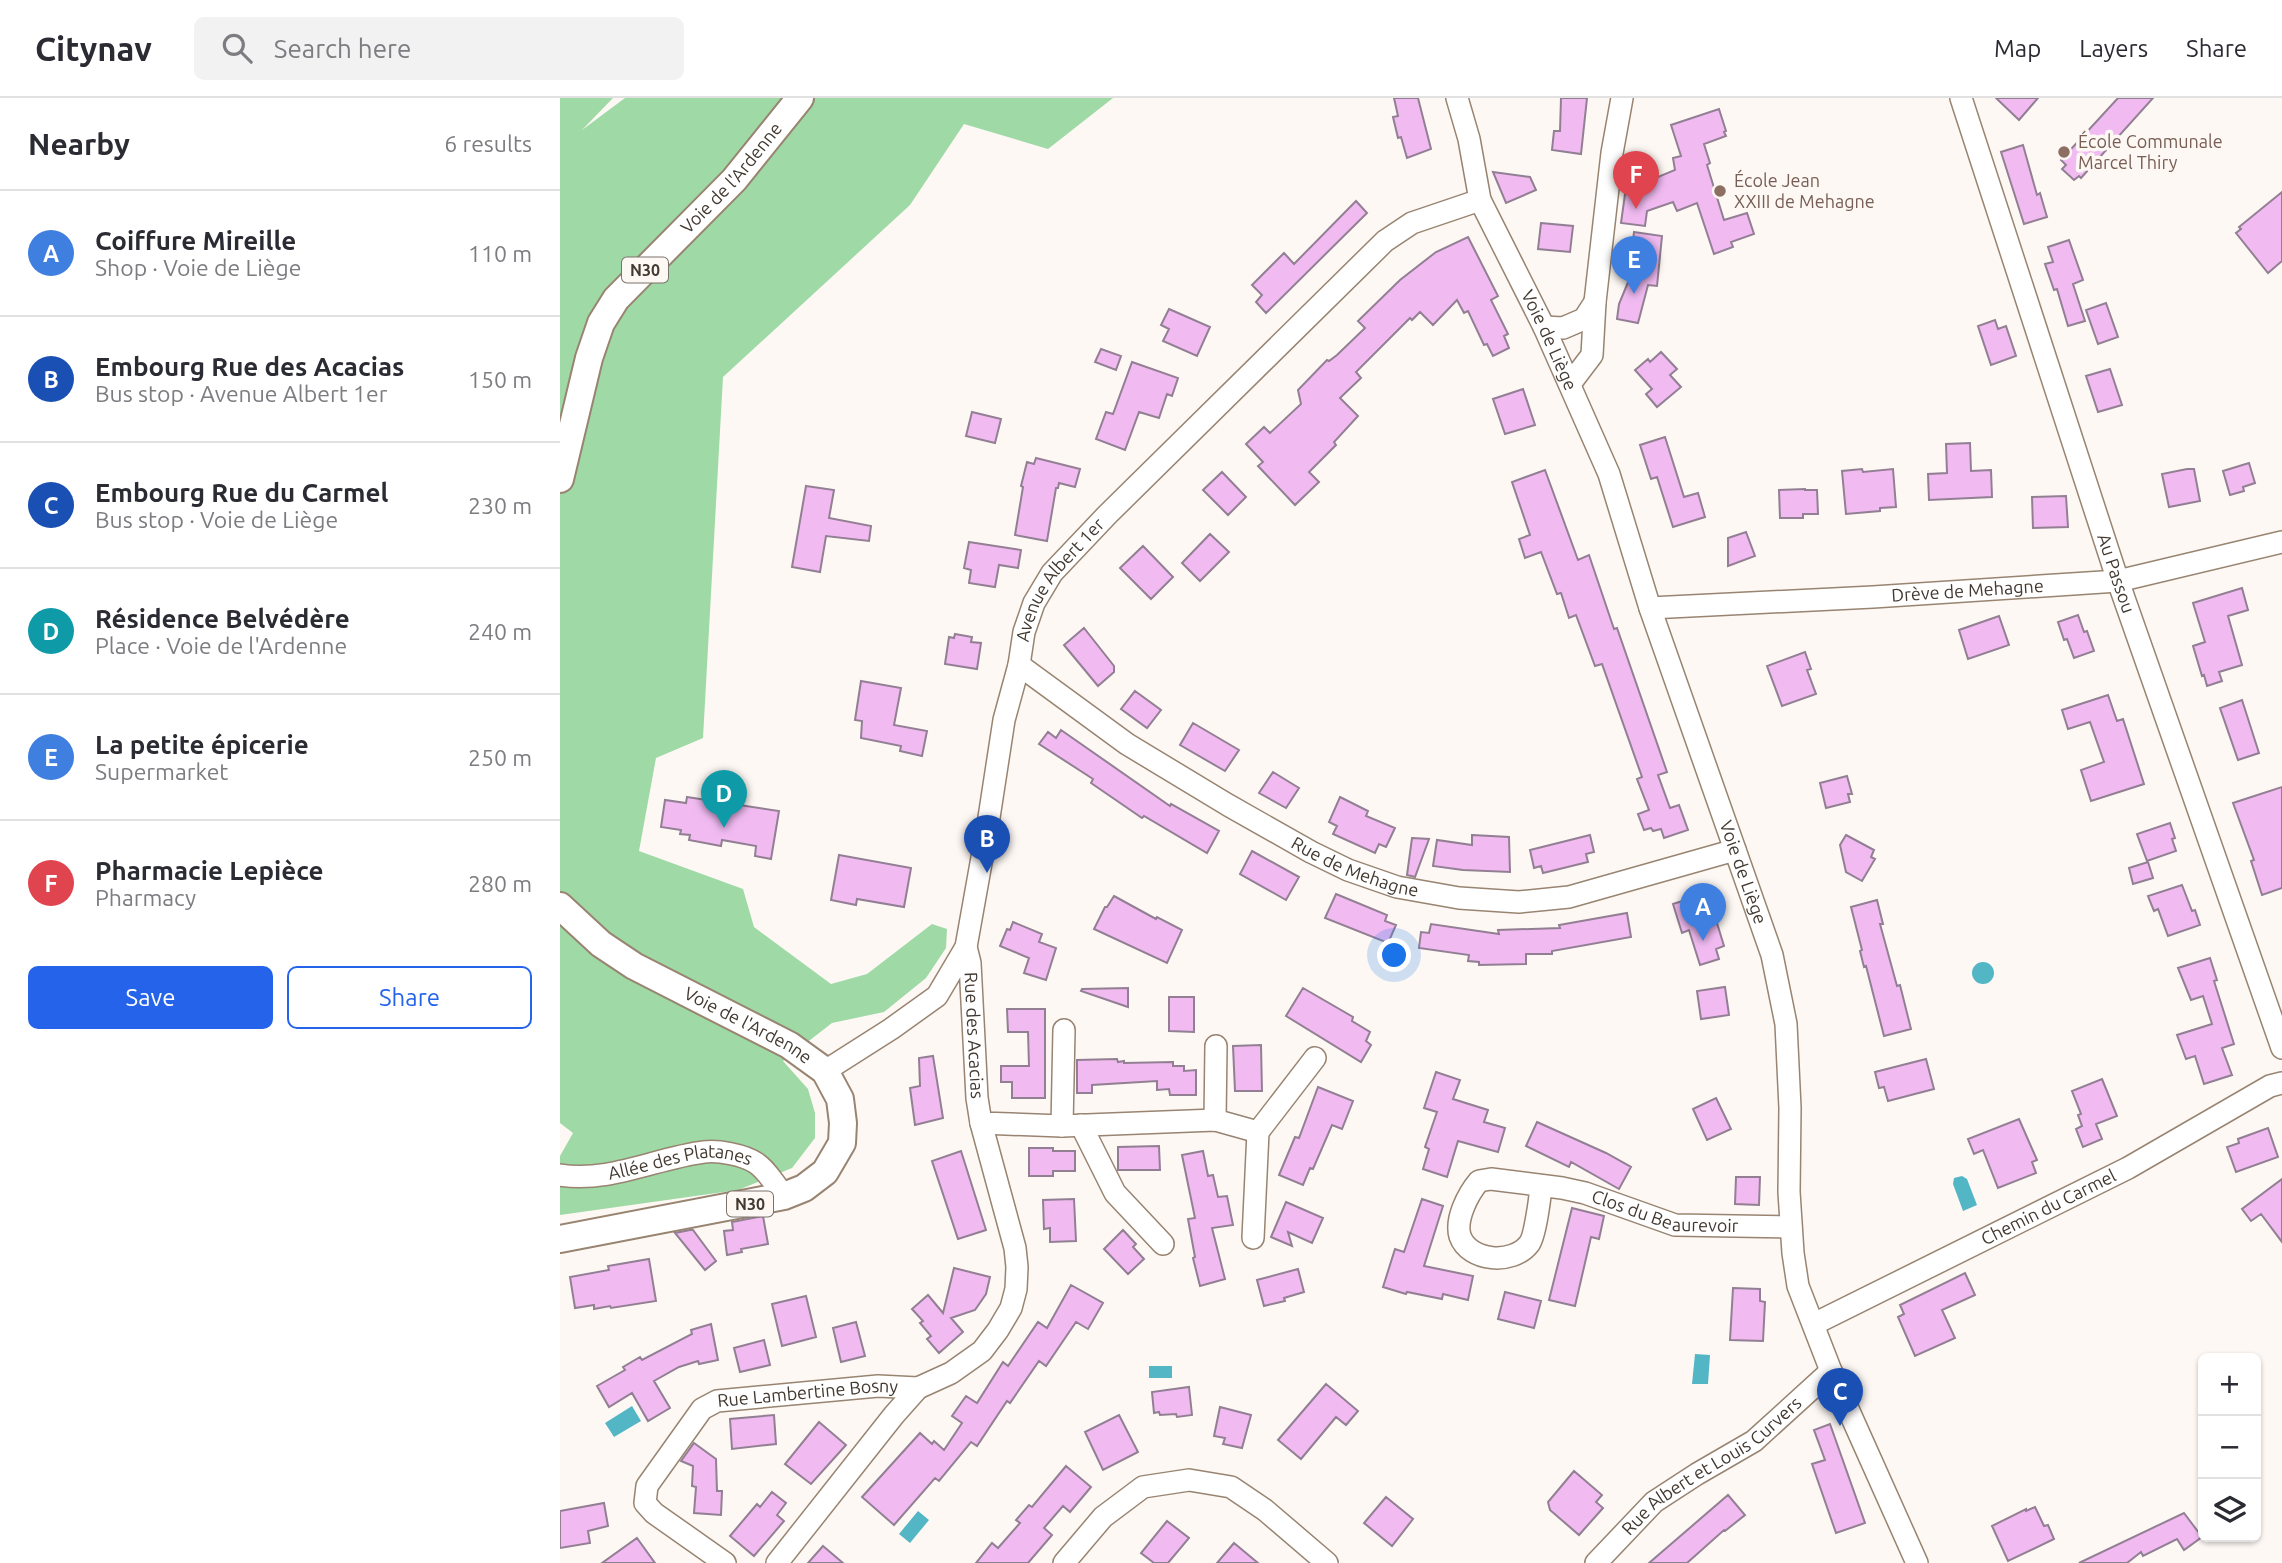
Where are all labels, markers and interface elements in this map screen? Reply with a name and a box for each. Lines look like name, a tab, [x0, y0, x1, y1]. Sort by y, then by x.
search box	[194, 17, 684, 80]
icon: search	[218, 29, 256, 67]
text: Citynav	[35, 30, 152, 67]
text: Search here	[274, 34, 411, 63]
text: Map	[1994, 35, 2041, 62]
text: Layers	[2079, 35, 2148, 62]
text: Share	[2186, 35, 2247, 62]
street label: Voie de l'Ardenne	[676, 118, 785, 237]
text: Nearby	[28, 127, 130, 161]
place label: École Communale Marcel Thiry	[2078, 130, 2223, 172]
text: 6 results	[444, 131, 532, 156]
marker: École Communale Marcel Thiry	[2056, 144, 2072, 160]
pin: F	[1613, 151, 1659, 209]
place label: École Jean XXIII de Mehagne	[1734, 169, 1875, 211]
marker: École Jean XXIII de Mehagne	[1712, 183, 1728, 199]
text: Coiffure Mireille	[95, 226, 296, 255]
pin: E	[1611, 236, 1657, 294]
text: A	[43, 241, 59, 266]
text: 110 m	[468, 241, 532, 266]
text: Shop · Voie de Liège	[95, 255, 301, 280]
road number: N30	[622, 258, 668, 282]
street label: Voie de Liège	[1518, 286, 1582, 393]
text: Embourg Rue des Acacias	[95, 352, 404, 381]
text: B	[43, 367, 59, 392]
text: 150 m	[468, 367, 532, 392]
text: Bus stop · Avenue Albert 1er	[95, 381, 387, 406]
text: Embourg Rue du Carmel	[95, 478, 388, 507]
text: C	[44, 493, 58, 518]
text: 230 m	[468, 493, 532, 518]
text: Bus stop · Voie de Liège	[95, 507, 338, 532]
street label: Avenue Albert 1er	[1012, 514, 1108, 643]
street label: Au Passou	[2094, 531, 2139, 615]
street label: Drève de Mehagne	[1891, 575, 2044, 605]
text: Résidence Belvédère	[95, 604, 350, 633]
text: D	[43, 619, 59, 644]
text: 240 m	[468, 619, 532, 644]
text: Place · Voie de l'Ardenne	[95, 633, 347, 658]
text: La petite épicerie	[95, 730, 309, 759]
text: E	[44, 745, 58, 770]
text: 250 m	[468, 745, 532, 770]
text: Supermarket	[95, 759, 228, 784]
pin: D	[701, 770, 747, 828]
pin: B	[964, 815, 1010, 873]
street label: Voie de Liège	[1717, 818, 1771, 926]
street label: Rue de Mehagne	[1288, 832, 1420, 900]
text: Pharmacie Lepièce	[95, 856, 323, 885]
text: F	[45, 871, 57, 896]
text: 280 m	[468, 871, 532, 896]
pin: A	[1680, 883, 1726, 941]
text: Pharmacy	[95, 885, 196, 910]
your location	[1377, 938, 1411, 972]
button: Save	[28, 966, 273, 1029]
button: Share	[287, 966, 532, 1029]
street label: Rue des Acacias	[961, 971, 988, 1100]
street label: Voie de l'Ardenne	[681, 982, 816, 1067]
street label: Allée des Platanes	[606, 1141, 756, 1183]
street label: Chemin du Carmel	[1978, 1165, 2119, 1248]
street label: Clos du Beaurevoir	[1589, 1185, 1739, 1235]
road number: N30	[727, 1192, 773, 1216]
map controls	[2198, 1353, 2261, 1542]
button: +	[2198, 1353, 2261, 1416]
pin: C	[1817, 1368, 1863, 1426]
street label: Rue Lambertine Bosny	[716, 1375, 899, 1410]
street label: Rue Albert et Louis Curvers	[1617, 1392, 1805, 1539]
button: −	[2198, 1416, 2261, 1479]
button: layers	[2198, 1479, 2261, 1542]

